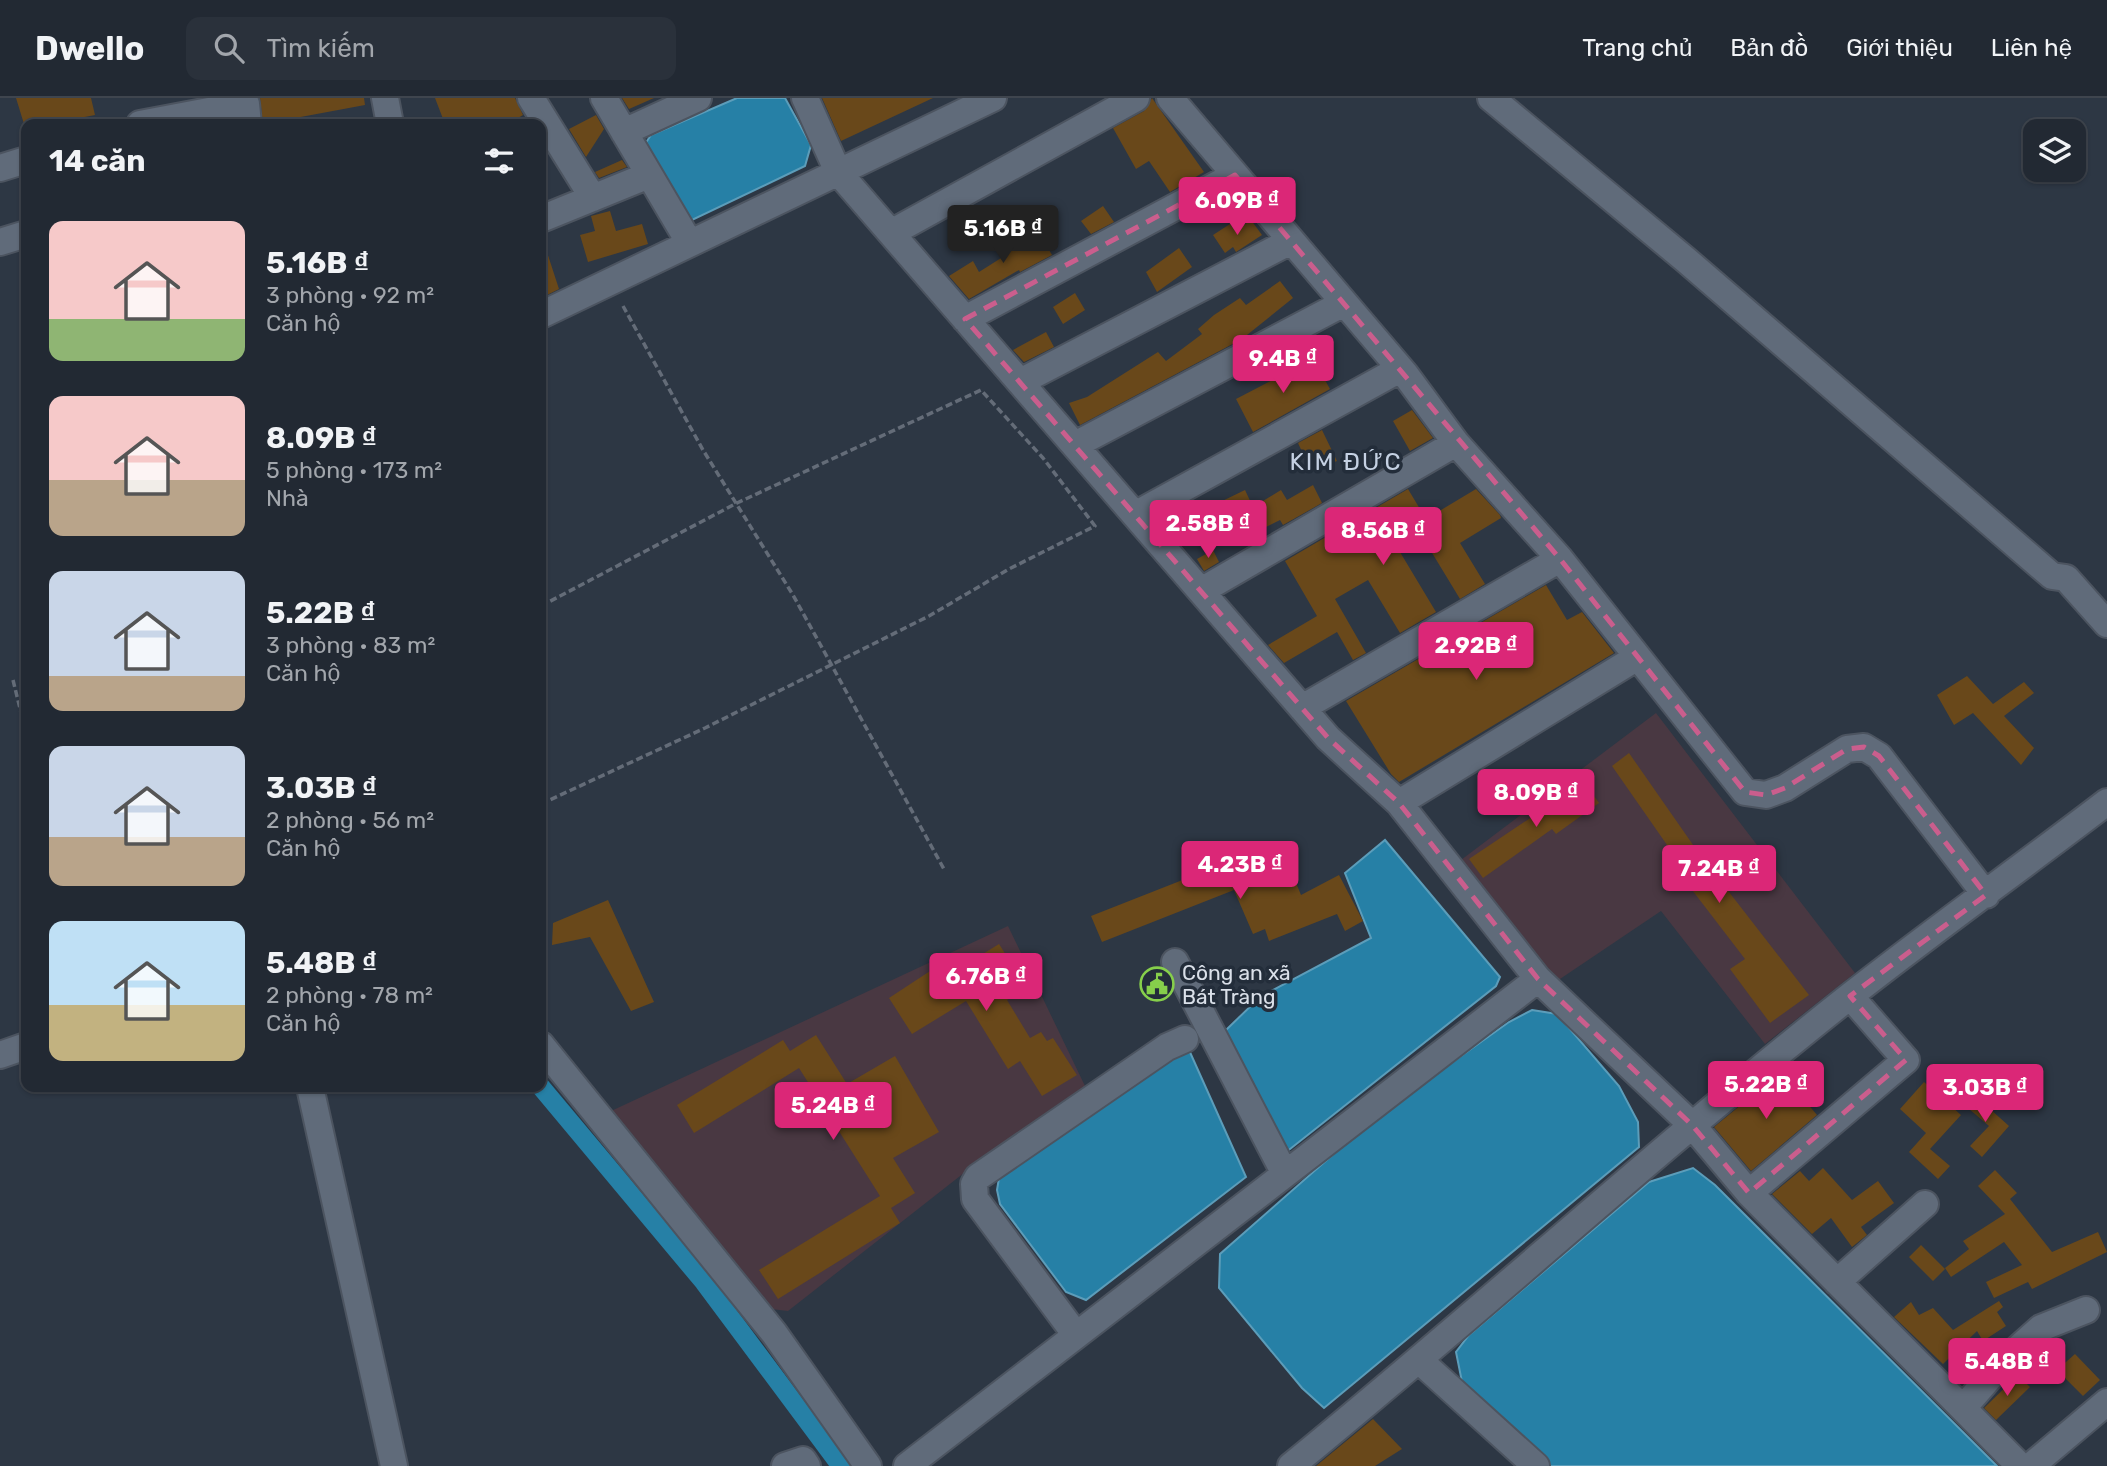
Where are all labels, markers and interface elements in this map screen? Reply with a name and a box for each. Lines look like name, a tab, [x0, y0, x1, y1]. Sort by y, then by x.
search box	[186, 17, 676, 80]
text: Dwello	[35, 29, 144, 68]
icon: search	[210, 29, 248, 67]
text: Tìm kiếm	[266, 33, 375, 64]
text: Trang chủ	[1582, 34, 1692, 62]
text: Bản đồ	[1730, 34, 1808, 62]
text: Giới thiệu	[1846, 34, 1953, 62]
text: Liên hệ	[1991, 34, 2072, 62]
map controls	[2023, 119, 2086, 182]
button: layers	[2023, 119, 2086, 182]
icon: filters	[480, 142, 518, 180]
text: 14 căn	[49, 143, 145, 179]
pin: 6.09B ₫	[1172, 178, 1302, 237]
text: 6.09B ₫	[1195, 186, 1279, 214]
pin: 5.16B ₫	[938, 206, 1068, 265]
text: 5.16B ₫	[963, 214, 1043, 242]
text: 5.16B ₫	[266, 245, 369, 281]
icon: home	[105, 249, 189, 333]
text: 3 phòng · 92 m²	[266, 281, 434, 309]
text: Căn hộ	[266, 309, 340, 337]
pin: 9.4B ₫	[1226, 336, 1340, 395]
text: 9.4B ₫	[1249, 344, 1317, 372]
text: 8.09B ₫	[266, 420, 377, 456]
icon: home	[105, 424, 189, 508]
district label: KIM ĐỨC	[1289, 448, 1403, 476]
text: 5 phòng · 173 m²	[266, 456, 442, 484]
text: Nhà	[266, 484, 309, 512]
pin: 2.58B ₫	[1143, 500, 1273, 560]
pin: 8.56B ₫	[1318, 508, 1448, 567]
text: 2.58B ₫	[1166, 509, 1250, 537]
text: 8.56B ₫	[1341, 516, 1425, 544]
text: 5.22B ₫	[266, 595, 376, 631]
icon: home	[105, 599, 189, 683]
pin: 2.92B ₫	[1411, 622, 1541, 682]
text: 3 phòng · 83 m²	[266, 631, 435, 659]
text: 2.92B ₫	[1434, 631, 1518, 659]
text: Căn hộ	[266, 659, 340, 687]
text: 3.03B ₫	[266, 770, 377, 806]
pin: 8.09B ₫	[1471, 770, 1601, 829]
icon: home	[105, 774, 189, 858]
text: 8.09B ₫	[1493, 778, 1579, 806]
text: 2 phòng · 56 m²	[266, 806, 434, 834]
text: Căn hộ	[266, 834, 340, 862]
pin: 4.23B ₫	[1175, 842, 1305, 901]
pin: 7.24B ₫	[1654, 846, 1784, 905]
text: 4.23B ₫	[1197, 850, 1283, 878]
text: 7.24B ₫	[1678, 854, 1760, 882]
text: 5.48B ₫	[266, 945, 377, 981]
icon: home	[105, 949, 189, 1033]
pin: 6.76B ₫	[921, 954, 1051, 1013]
place label: Công an xã Bát Tràng	[1182, 960, 1291, 1009]
text: 6.76B ₫	[945, 962, 1027, 990]
public building icon: Công an xã Bát Tràng	[1138, 965, 1176, 1003]
text: 2 phòng · 78 m²	[266, 981, 433, 1009]
text: Căn hộ	[266, 1009, 340, 1037]
pin: 5.22B ₫	[1701, 1062, 1831, 1121]
pin: 3.03B ₫	[1920, 1065, 2050, 1124]
text: 5.22B ₫	[1724, 1070, 1808, 1098]
text: 3.03B ₫	[1942, 1073, 2028, 1101]
pin: 5.24B ₫	[768, 1082, 898, 1142]
text: 5.24B ₫	[791, 1091, 875, 1119]
pin: 5.48B ₫	[1942, 1338, 2072, 1398]
text: 5.48B ₫	[1964, 1347, 2050, 1375]

